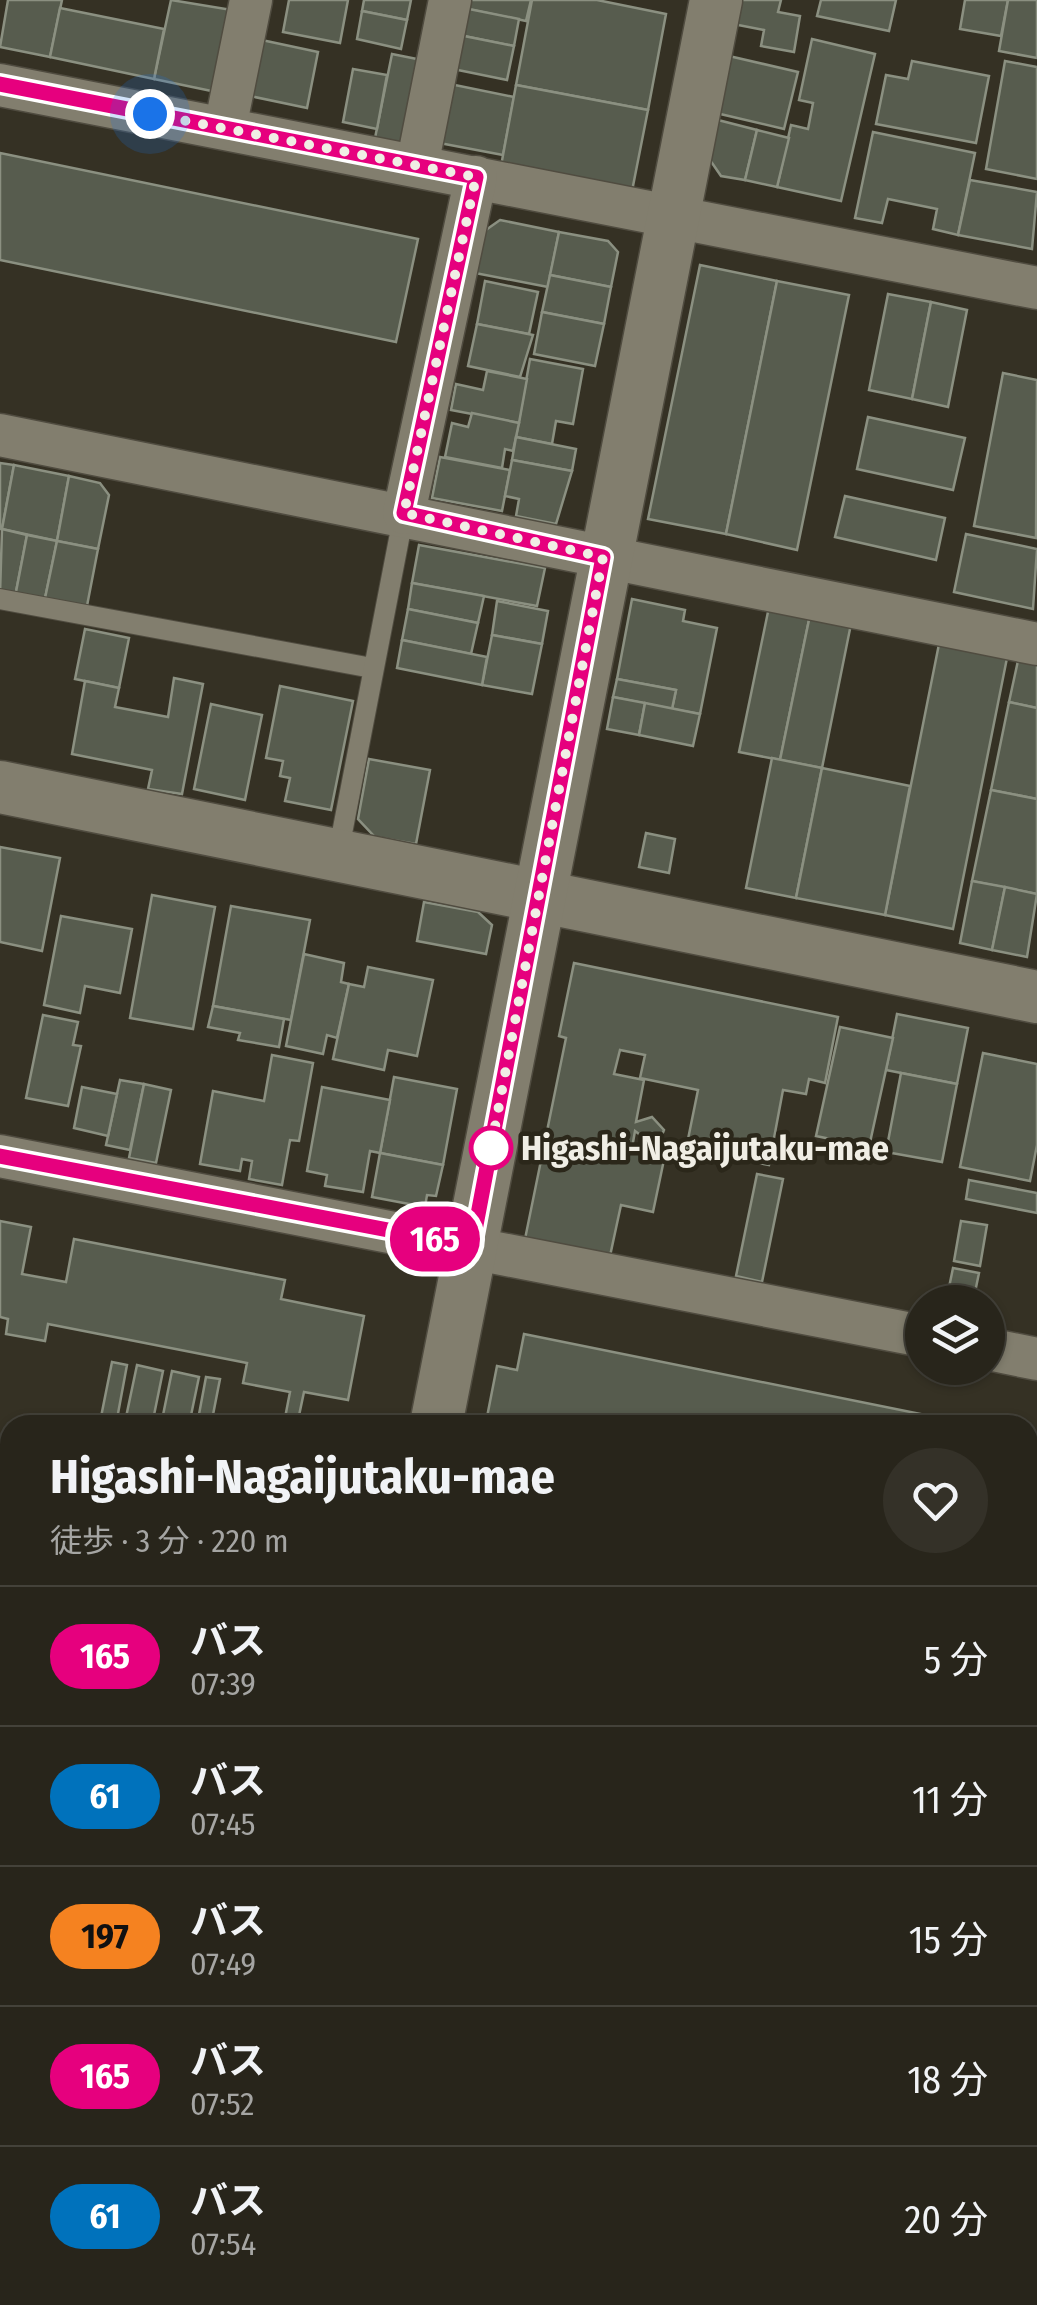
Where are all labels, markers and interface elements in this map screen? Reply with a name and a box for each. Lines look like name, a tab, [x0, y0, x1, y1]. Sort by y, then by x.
your location	[125, 89, 175, 139]
marker: Higashi-Nagaijutaku-mae	[470, 1127, 512, 1169]
place label: Higashi-Nagaijutaku-mae	[521, 1127, 889, 1169]
line badge: 165	[378, 1206, 492, 1272]
text: 165	[410, 1218, 460, 1260]
map controls	[905, 1285, 1005, 1385]
button: layers	[905, 1285, 1005, 1385]
text: Higashi-Nagaijutaku-mae	[50, 1448, 555, 1506]
button: heart	[883, 1448, 988, 1553]
text: 徒歩 · 3 分 · 220 m	[50, 1522, 289, 1560]
text: バス	[190, 1618, 266, 1664]
text: 165	[80, 1635, 130, 1677]
text: 5 分	[924, 1637, 988, 1683]
text: 07:39	[190, 1665, 256, 1703]
text: バス	[190, 1758, 266, 1804]
text: 61	[89, 1775, 121, 1817]
text: 11 分	[912, 1777, 988, 1823]
text: 07:45	[190, 1805, 256, 1843]
text: バス	[190, 1898, 266, 1944]
text: 197	[81, 1915, 129, 1957]
text: 15 分	[909, 1917, 988, 1963]
text: 07:49	[190, 1945, 256, 1983]
text: バス	[190, 2038, 266, 2084]
text: 165	[80, 2055, 130, 2097]
text: 18 分	[907, 2057, 988, 2103]
text: 07:52	[190, 2085, 254, 2123]
text: バス	[190, 2178, 266, 2224]
text: 61	[89, 2195, 121, 2237]
text: 20 分	[905, 2197, 988, 2243]
text: 07:54	[190, 2225, 256, 2263]

